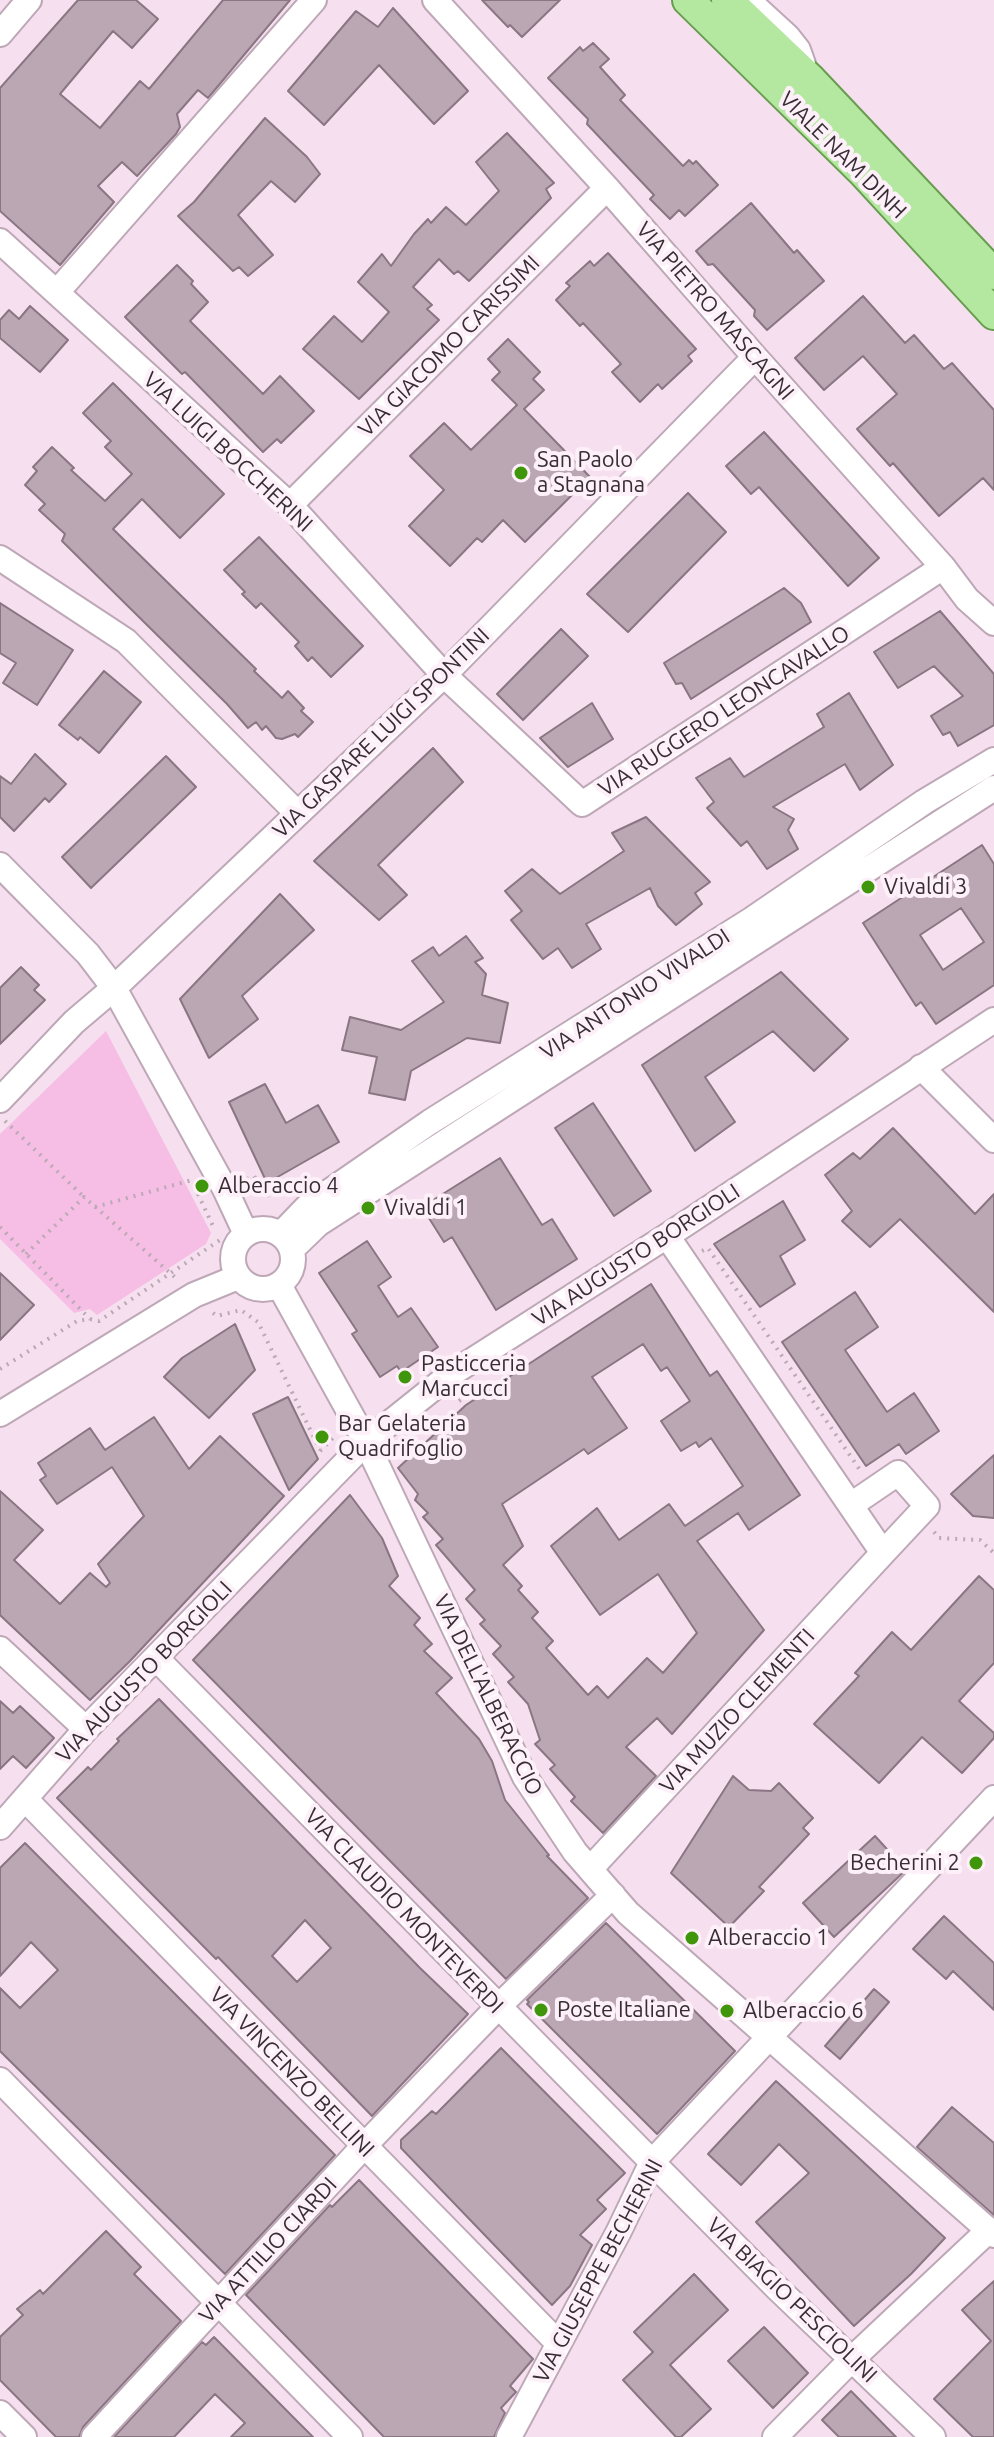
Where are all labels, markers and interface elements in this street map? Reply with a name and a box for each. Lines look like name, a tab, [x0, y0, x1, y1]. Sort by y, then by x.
street label: VIALE NAM DINH	[774, 86, 912, 224]
street label: VIA PIETRO MASCAGNI	[630, 217, 800, 405]
street label: VIA GIACOMO CARISSIMI	[353, 250, 545, 442]
street label: VIA LUIGI BOCCHERINI	[138, 367, 318, 537]
place label: San Paolo a Stagnana	[537, 447, 645, 498]
marker: San Paolo a Stagnana	[512, 464, 530, 482]
street label: VIA RUGGERO LEONCAVALLO	[594, 620, 854, 802]
street label: VIA GASPARE LUIGI SPONTINI	[267, 622, 495, 844]
place label: Vivaldi 3	[884, 874, 967, 900]
marker: Vivaldi 3	[859, 878, 877, 896]
street label: VIA ANTONIO VIVALDI	[535, 923, 735, 1065]
place label: Alberaccio 4	[218, 1173, 339, 1199]
marker: Alberaccio 4	[193, 1177, 211, 1195]
street label: VIA AUGUSTO BORGIOLI	[527, 1178, 745, 1332]
place label: Vivaldi 1	[384, 1195, 467, 1221]
marker: Vivaldi 1	[359, 1199, 377, 1217]
place label: Pasticceria Marcucci	[421, 1351, 526, 1402]
marker: Pasticceria Marcucci	[396, 1368, 414, 1386]
place label: Bar Gelateria Quadrifoglio	[338, 1411, 466, 1462]
marker: Bar Gelateria Quadrifoglio	[313, 1428, 331, 1446]
street label: VIA AUGUSTO BORGIOLI	[50, 1576, 238, 1768]
street label: VIA DELL'ALBERACCIO	[428, 1590, 548, 1800]
street label: VIA MUZIO CLEMENTI	[654, 1623, 820, 1799]
street label: VIA CLAUDIO MONTEVERDI	[299, 1803, 509, 2019]
place label: Becherini 2	[850, 1850, 960, 1876]
marker: Becherini 2	[967, 1854, 985, 1872]
place label: Alberaccio 1	[708, 1925, 829, 1951]
marker: Alberaccio 1	[683, 1929, 701, 1947]
street label: VIA VINCENZO BELLINI	[204, 1982, 380, 2162]
place label: Poste Italiane	[557, 1997, 691, 2023]
place label: Alberaccio 6	[743, 1998, 864, 2024]
marker: Poste Italiane	[532, 2001, 550, 2019]
marker: Alberaccio 6	[718, 2002, 736, 2020]
street label: VIA GIUSEPPE BECHERINI	[528, 2155, 668, 2387]
street label: VIA ATTILIO CIARDI	[194, 2172, 342, 2328]
street label: VIA BIAGIO PESCIOLINI	[701, 2212, 883, 2388]

